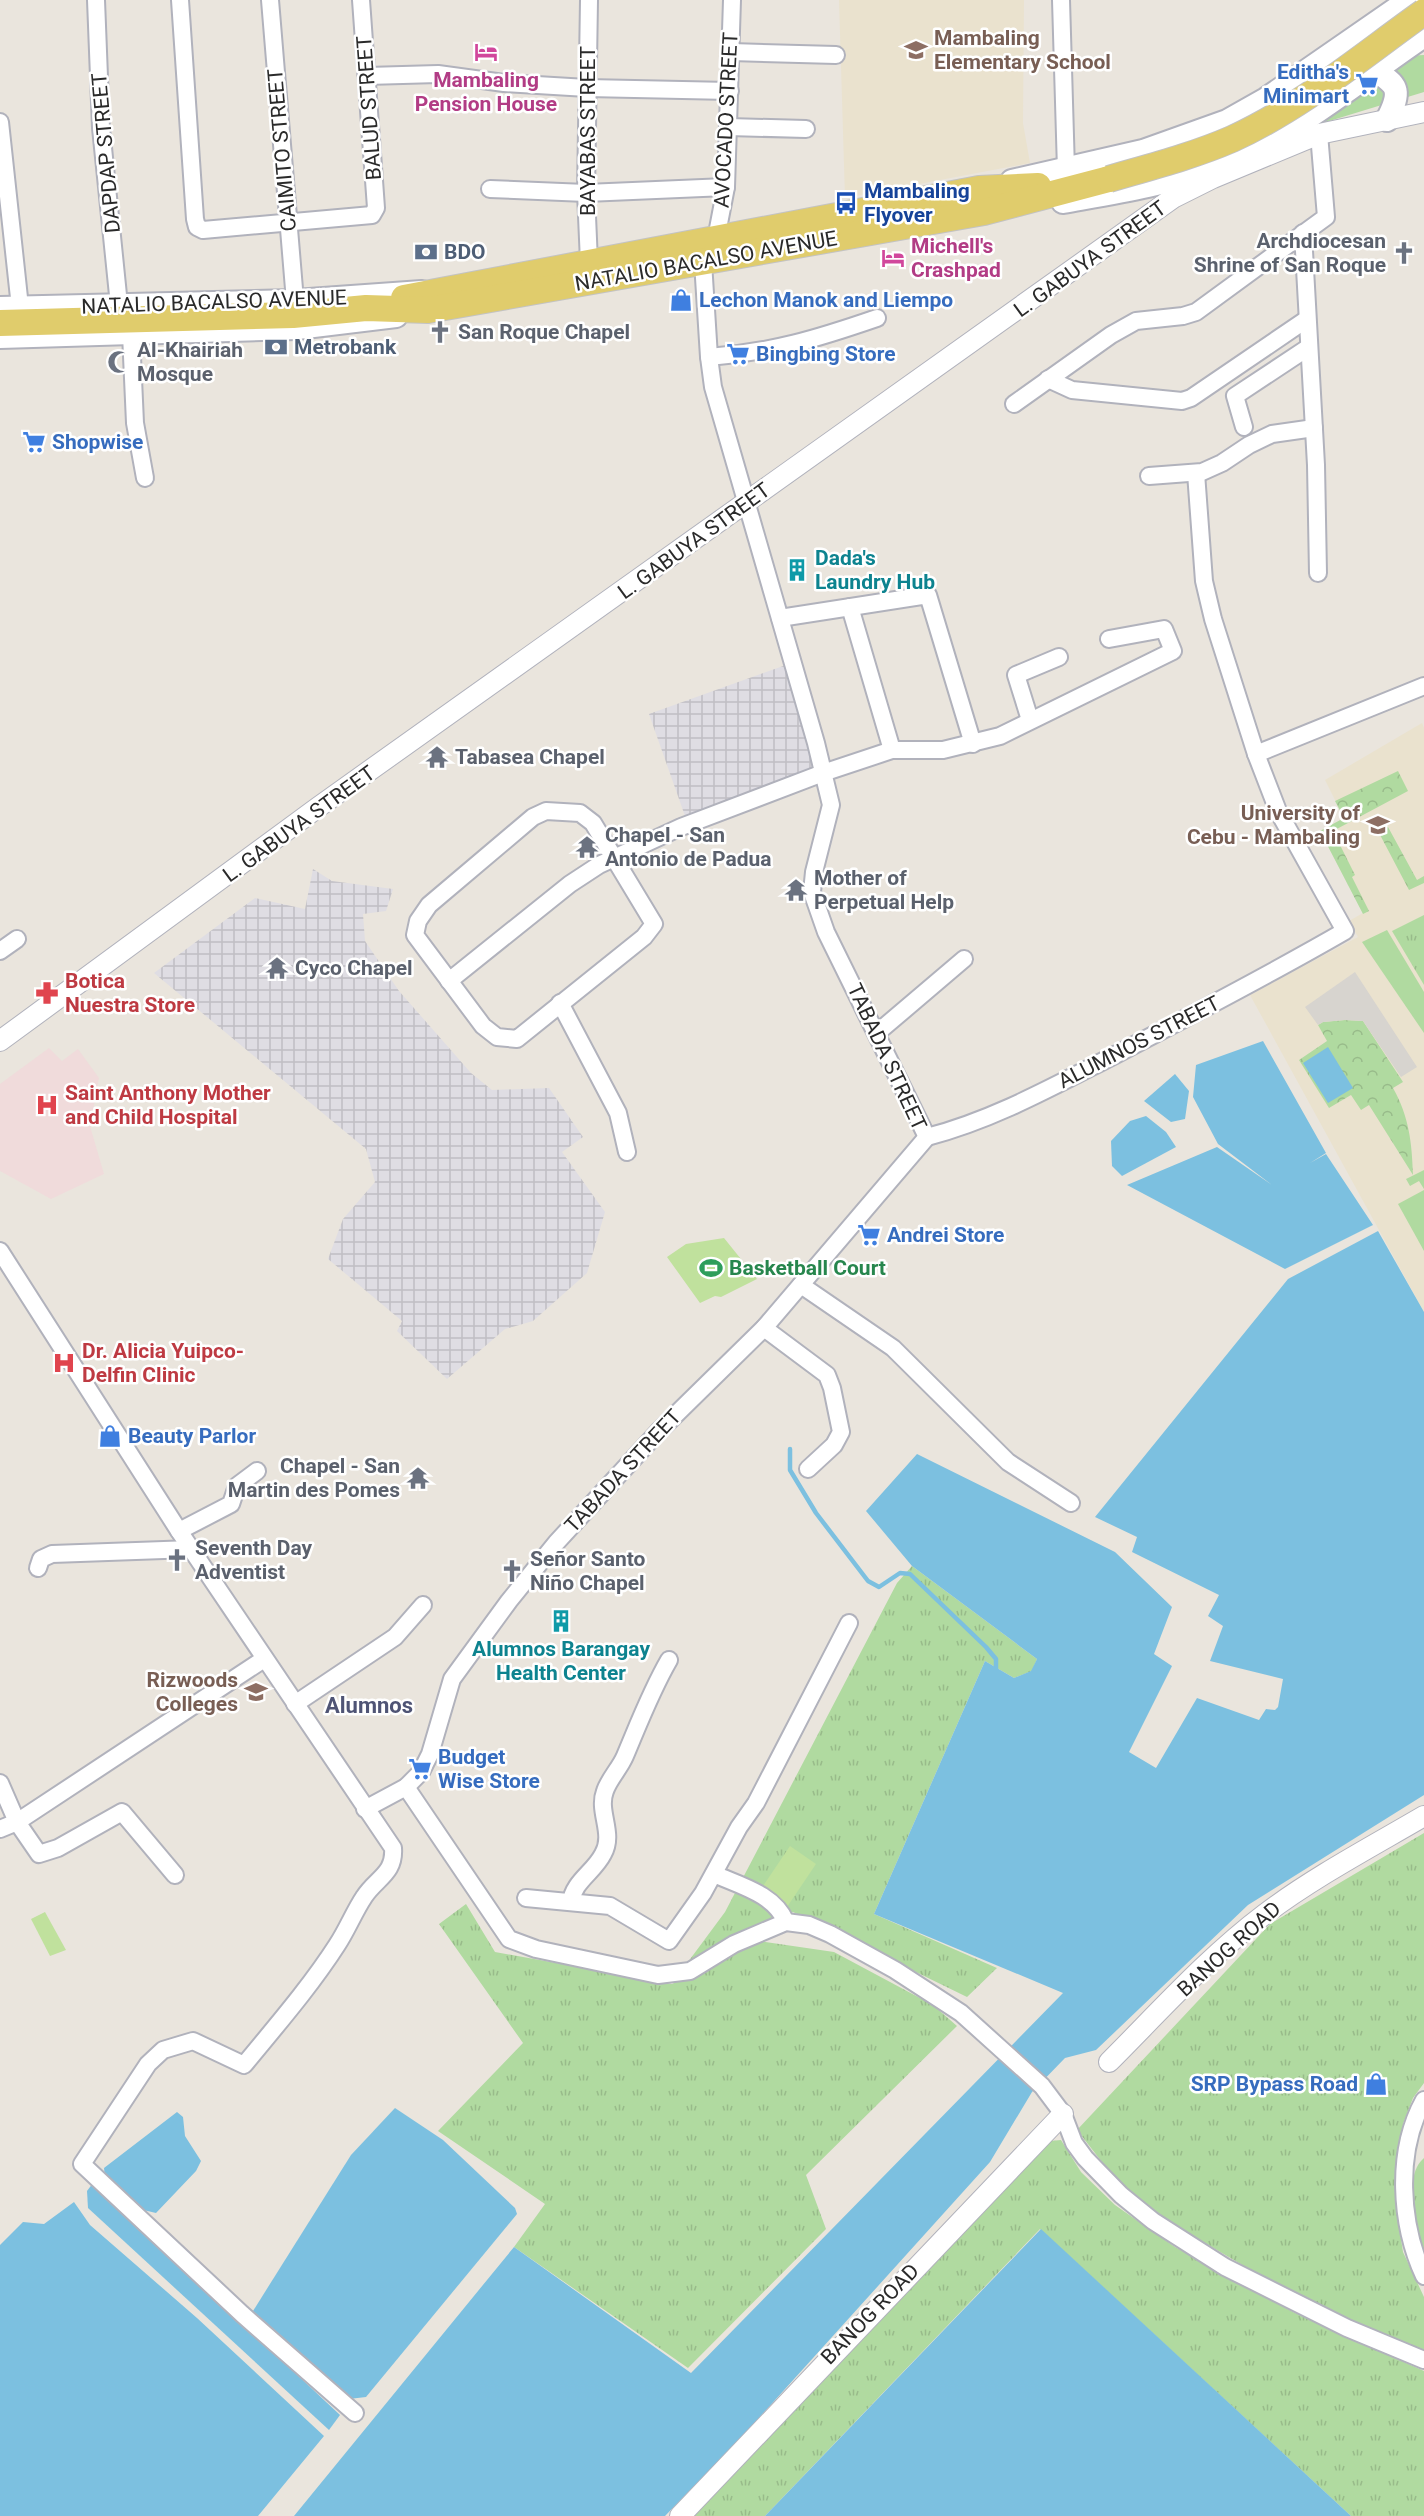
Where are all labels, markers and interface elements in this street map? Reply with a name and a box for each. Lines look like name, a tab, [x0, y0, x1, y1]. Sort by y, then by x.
place label: Mambaling Elementary School	[934, 26, 1111, 74]
street label: AVOCADO STREET	[709, 31, 743, 208]
street label: BALUD STREET	[352, 35, 386, 181]
school or university icon: Mambaling Elementary School	[903, 37, 929, 63]
hotel icon: Mambaling Pension House	[473, 39, 499, 65]
street label: BAYABAS STREET	[576, 45, 600, 216]
place label: Editha's Minimart	[1263, 60, 1349, 108]
street label: CAIMITO STREET	[263, 67, 301, 232]
place label: Mambaling Pension House	[415, 68, 557, 116]
street label: DAPDAP STREET	[87, 71, 125, 234]
supermarket icon: Editha's Minimart	[1354, 71, 1380, 97]
place label: Mambaling Flyover	[864, 179, 970, 227]
bus stop icon: Mambaling Flyover	[833, 190, 859, 216]
street label: L. GABUYA STREET	[1009, 196, 1171, 322]
street label: NATALIO BACALSO AVENUE	[573, 226, 839, 296]
place label: Archdiocesan Shrine of San Roque	[1194, 229, 1386, 277]
place label: Michell's Crashpad	[911, 234, 1001, 282]
bank icon: BDO	[413, 239, 439, 265]
place label: BDO	[444, 240, 486, 264]
church icon: Archdiocesan Shrine of San Roque	[1391, 240, 1417, 266]
hotel icon: Michell's Crashpad	[880, 245, 906, 271]
street label: NATALIO BACALSO AVENUE	[81, 285, 347, 319]
shop icon: Lechon Manok and Liempo	[668, 287, 694, 313]
place label: Lechon Manok and Liempo	[699, 288, 953, 312]
church icon: San Roque Chapel	[427, 319, 453, 345]
place label: San Roque Chapel	[458, 320, 630, 344]
bank icon: Metrobank	[263, 334, 289, 360]
place label: Metrobank	[294, 335, 397, 359]
place label: Al-Khairiah Mosque	[137, 338, 243, 386]
supermarket icon: Bingbing Store	[725, 341, 751, 367]
place label: Bingbing Store	[756, 342, 896, 366]
mosque icon: Al-Khairiah Mosque	[106, 349, 132, 375]
supermarket icon: Shopwise	[21, 429, 47, 455]
place label: Shopwise	[52, 430, 143, 454]
street label: L. GABUYA STREET	[613, 478, 775, 604]
place label: Dada's Laundry Hub	[815, 546, 935, 594]
building icon: Dada's Laundry Hub	[784, 557, 810, 583]
temple icon: Tabasea Chapel	[424, 744, 450, 770]
place label: Tabasea Chapel	[455, 745, 605, 769]
street label: L. GABUYA STREET	[218, 761, 380, 887]
place label: University of Cebu - Mambaling	[1187, 801, 1360, 849]
school or university icon: University of Cebu - Mambaling	[1365, 812, 1391, 838]
place label: Chapel - San Antonio de Padua	[605, 823, 772, 871]
temple icon: Chapel - San Antonio de Padua	[574, 834, 600, 860]
place label: Mother of Perpetual Help	[814, 866, 954, 914]
temple icon: Mother of Perpetual Help	[783, 877, 809, 903]
temple icon: Cyco Chapel	[264, 955, 290, 981]
place label: Cyco Chapel	[295, 956, 413, 980]
place label: Botica Nuestra Store	[65, 969, 195, 1017]
pharmacy icon: Botica Nuestra Store	[34, 980, 60, 1006]
street label: TABADA STREET	[842, 980, 932, 1135]
street label: ALUMNOS STREET	[1054, 991, 1224, 1093]
place label: Saint Anthony Mother and Child Hospital	[65, 1081, 271, 1129]
hospital icon: Saint Anthony Mother and Child Hospital	[34, 1092, 60, 1118]
supermarket icon: Andrei Store	[856, 1222, 882, 1248]
place label: Andrei Store	[887, 1223, 1004, 1247]
sports icon: Basketball Court	[698, 1255, 724, 1281]
place label: Basketball Court	[729, 1256, 886, 1280]
place label: Dr. Alicia Yuipco- Delfin Clinic	[82, 1339, 244, 1387]
hospital icon: Dr. Alicia Yuipco- Delfin Clinic	[51, 1350, 77, 1376]
street label: TABADA STREET	[560, 1404, 686, 1537]
shop icon: Beauty Parlor	[97, 1423, 123, 1449]
place label: Beauty Parlor	[128, 1424, 256, 1448]
place label: Chapel - San Martin des Pomes	[228, 1454, 400, 1502]
temple icon: Chapel - San Martin des Pomes	[405, 1465, 431, 1491]
place label: Seventh Day Adventist	[195, 1536, 313, 1584]
church icon: Seventh Day Adventist	[164, 1547, 190, 1573]
place label: Señor Santo Niño Chapel	[530, 1547, 646, 1595]
church icon: Señor Santo Niño Chapel	[499, 1558, 525, 1584]
building icon: Alumnos Barangay Health Center	[548, 1608, 574, 1634]
place label: Alumnos Barangay Health Center	[472, 1637, 650, 1685]
place label: Rizwoods Colleges	[147, 1668, 238, 1716]
school or university icon: Rizwoods Colleges	[243, 1679, 269, 1705]
district label: Alumnos	[325, 1693, 413, 1718]
place label: Budget Wise Store	[438, 1745, 540, 1793]
supermarket icon: Budget Wise Store	[407, 1756, 433, 1782]
street label: BANOG ROAD	[1173, 1896, 1285, 2002]
shop icon: SRP Bypass Road	[1363, 2071, 1389, 2097]
place label: SRP Bypass Road	[1191, 2072, 1358, 2096]
street label: BANOG ROAD	[816, 2259, 924, 2369]

